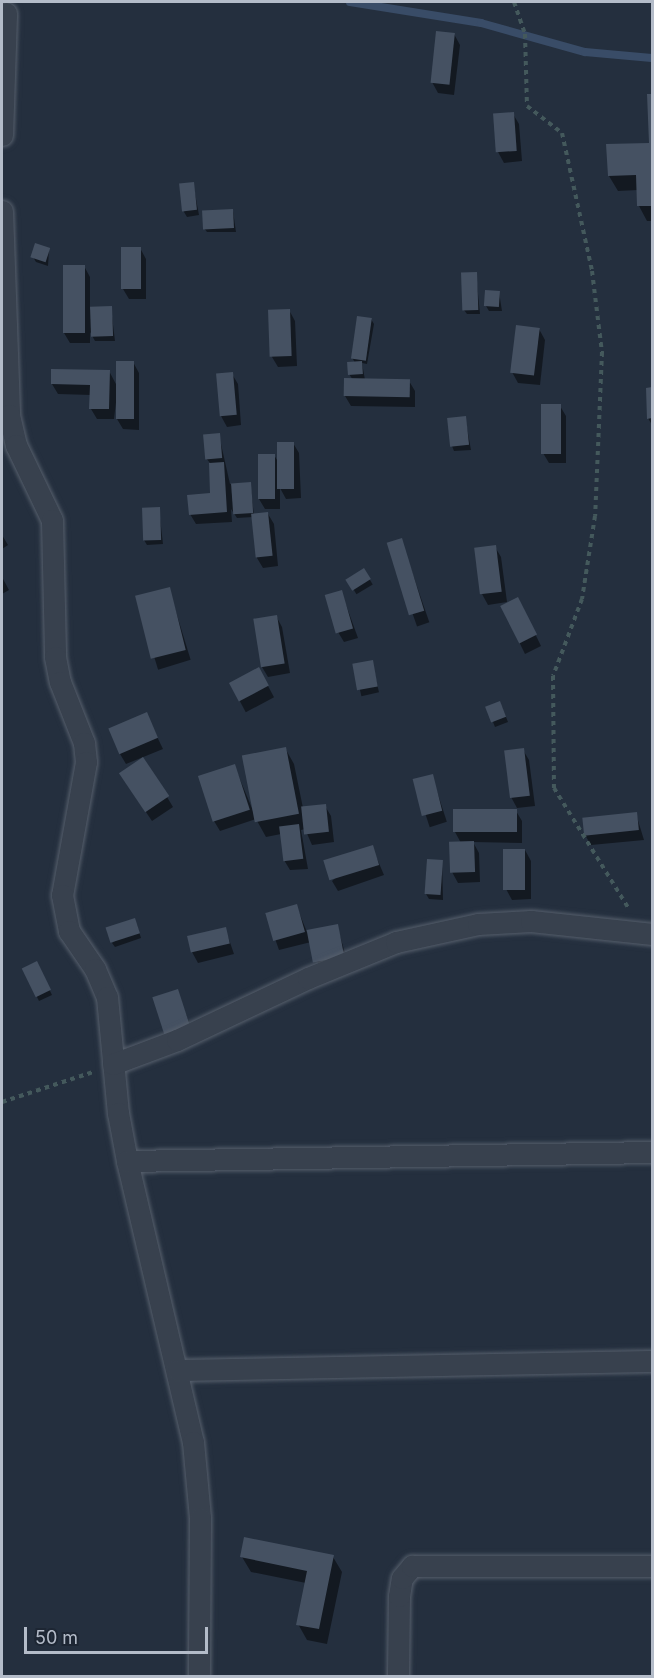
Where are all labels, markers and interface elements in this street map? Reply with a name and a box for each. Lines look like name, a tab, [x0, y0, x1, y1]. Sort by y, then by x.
scale bar	[27, 1615, 212, 1653]
text: 50 m	[35, 1627, 78, 1648]

